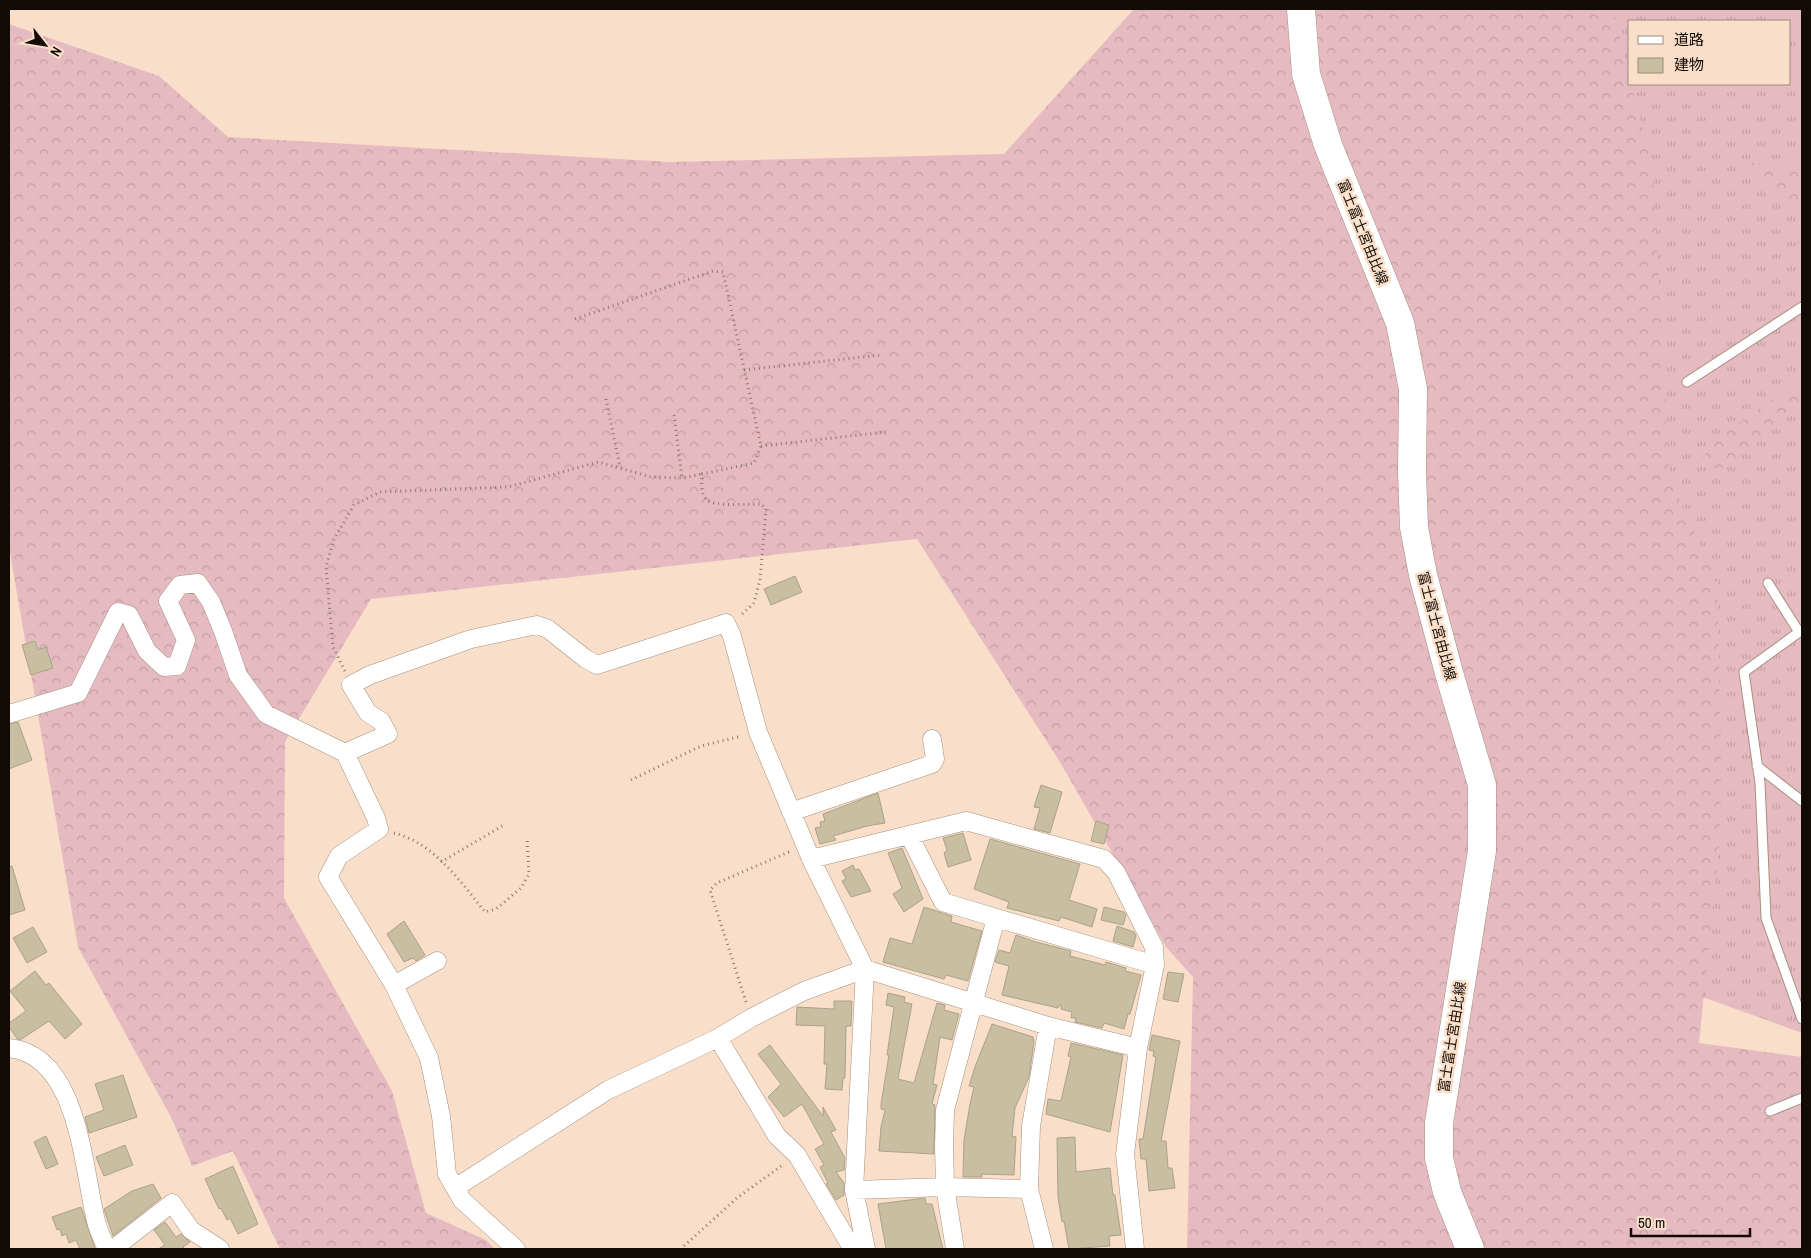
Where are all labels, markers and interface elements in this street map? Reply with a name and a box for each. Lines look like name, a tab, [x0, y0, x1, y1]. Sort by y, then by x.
north arrow	[20, 20, 70, 70]
legend	[1628, 20, 1791, 85]
text: 道路	[1674, 29, 1704, 50]
text: N	[46, 44, 66, 60]
text: 建物	[1674, 54, 1704, 75]
street label: 富士富士宮由比線	[1334, 177, 1392, 287]
street label: 富士富士宮由比線	[1414, 570, 1460, 682]
street label: 富士富士宮由比線	[1434, 980, 1470, 1094]
scale bar	[1631, 1206, 1750, 1238]
text: 50 m	[1638, 1212, 1665, 1233]

